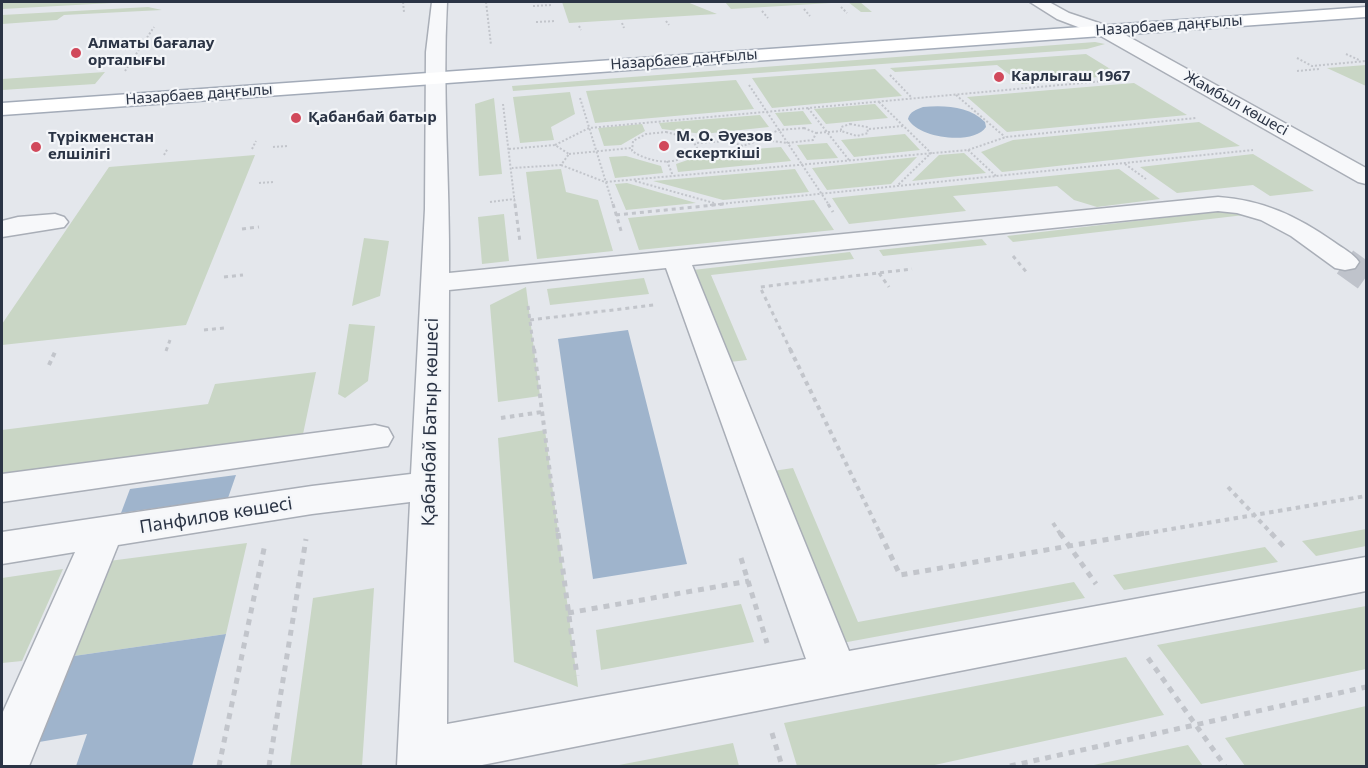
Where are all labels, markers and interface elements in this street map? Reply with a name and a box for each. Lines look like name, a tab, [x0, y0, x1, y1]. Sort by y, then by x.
street label: Назарбаев даңғылы	[1095, 12, 1243, 40]
place label: Алматы бағалау орталығы	[88, 35, 214, 70]
marker: Алматы бағалау орталығы	[69, 46, 83, 60]
street label: Назарбаев даңғылы	[610, 46, 758, 74]
place label: Карлыгаш 1967	[1011, 68, 1130, 86]
street label: Жамбыл көшесі	[1181, 68, 1291, 140]
marker: Карлыгаш 1967	[992, 70, 1006, 84]
street label: Назарбаев даңғылы	[125, 81, 273, 109]
place label: Қабанбай батыр	[308, 109, 437, 127]
marker: Қабанбай батыр	[289, 111, 303, 125]
place label: М. О. Әуезов ескерткіші	[676, 128, 773, 163]
place label: Түрікменстан елшілігі	[48, 129, 154, 164]
marker: М. О. Әуезов ескерткіші	[657, 139, 671, 153]
marker: Түрікменстан елшілігі	[29, 140, 43, 154]
street label: Қабанбай Батыр көшесі	[418, 318, 444, 526]
street label: Панфилов көшесі	[138, 493, 294, 539]

